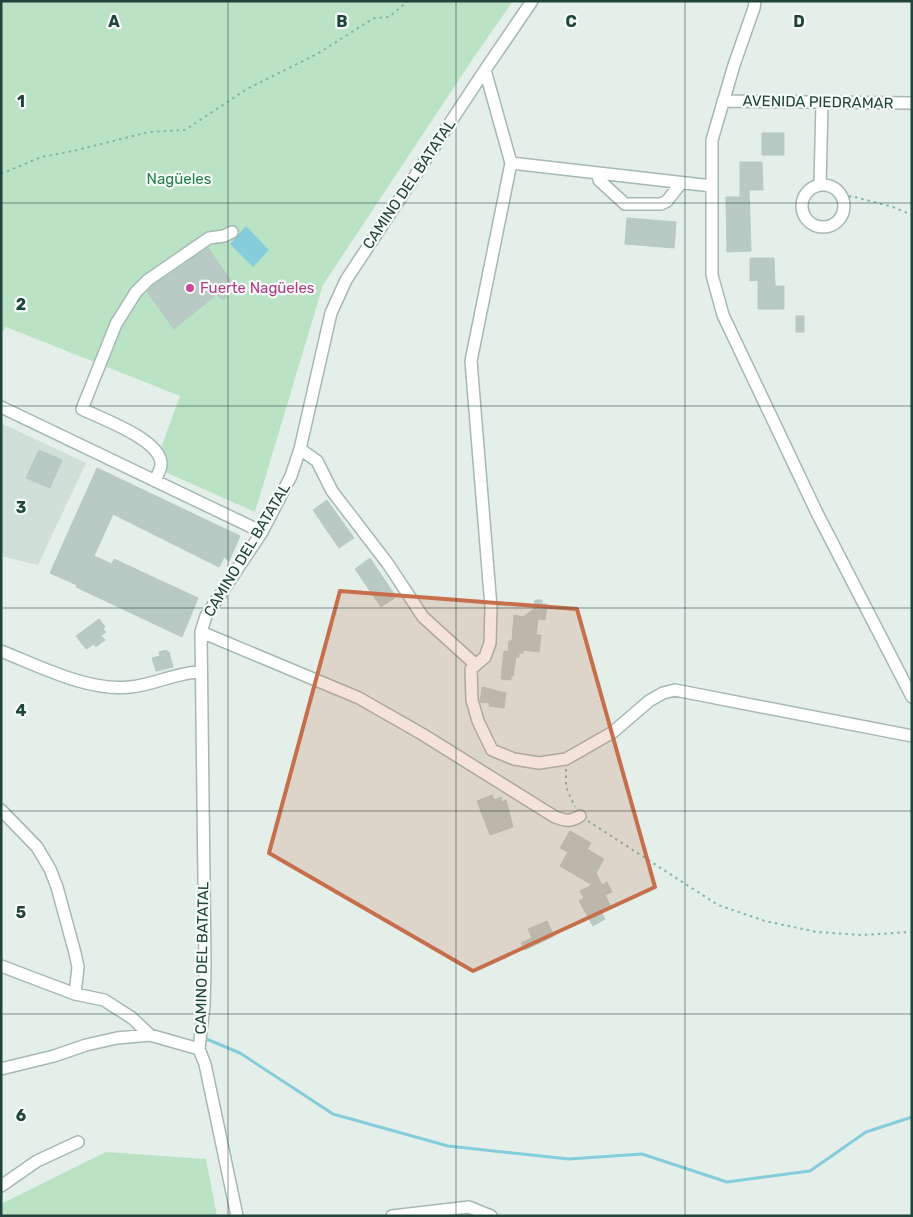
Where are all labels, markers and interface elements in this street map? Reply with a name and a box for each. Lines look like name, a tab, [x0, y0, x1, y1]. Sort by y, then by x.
text: A	[108, 12, 120, 31]
text: B	[336, 12, 348, 31]
text: C	[565, 12, 577, 31]
text: D	[793, 12, 805, 31]
text: 1	[17, 92, 25, 111]
street label: AVENIDA PIEDRAMAR	[742, 92, 894, 112]
street label: CAMINO DEL BATATAL	[359, 115, 459, 252]
park label: Nagüeles	[147, 170, 212, 188]
place label: Fuerte Nagüeles	[200, 279, 315, 297]
marker: Fuerte Nagüeles	[184, 282, 196, 294]
text: 2	[16, 295, 26, 314]
street label: CAMINO DEL BATATAL	[200, 479, 294, 620]
text: 3	[16, 498, 26, 517]
text: 4	[16, 701, 27, 720]
street label: CAMINO DEL BATATAL	[192, 881, 212, 1035]
text: 5	[16, 903, 26, 922]
text: 6	[16, 1106, 26, 1125]

